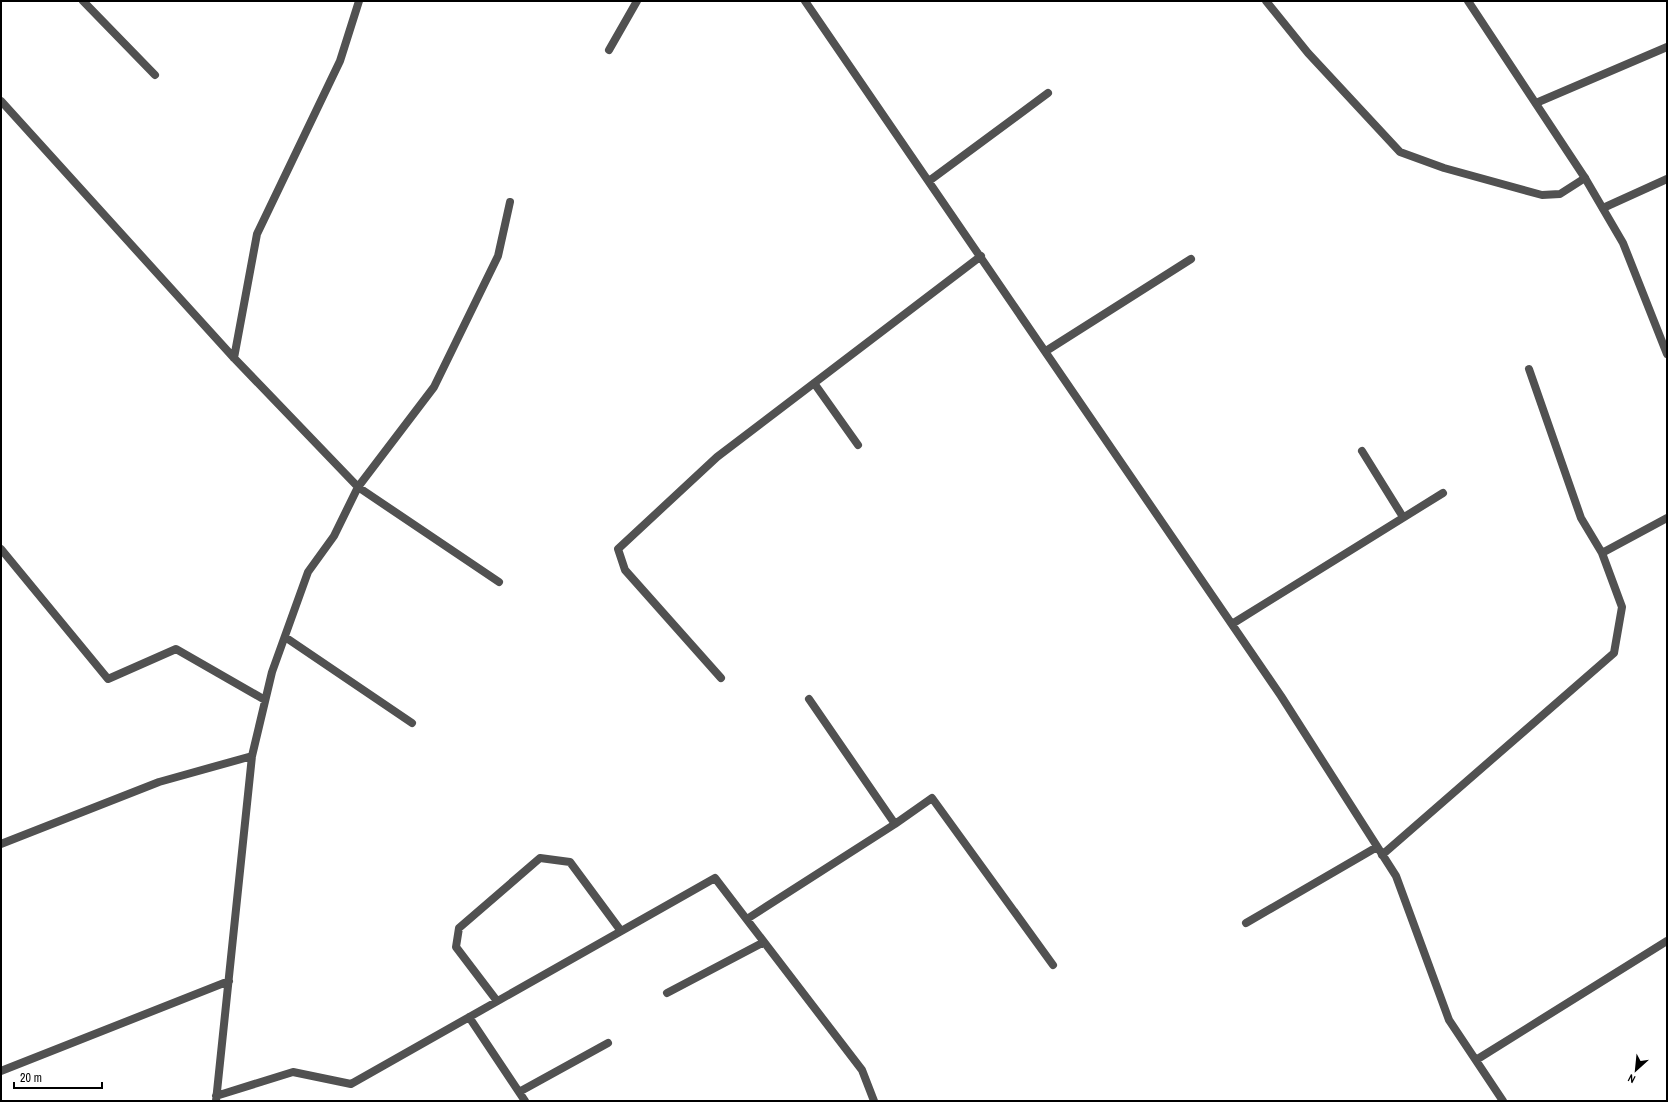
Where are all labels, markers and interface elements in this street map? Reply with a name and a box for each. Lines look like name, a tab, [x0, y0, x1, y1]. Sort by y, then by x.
north arrow	[1616, 1050, 1656, 1090]
scale bar	[14, 1064, 102, 1090]
text: 20 m	[20, 1070, 42, 1086]
text: N	[1625, 1071, 1638, 1087]

